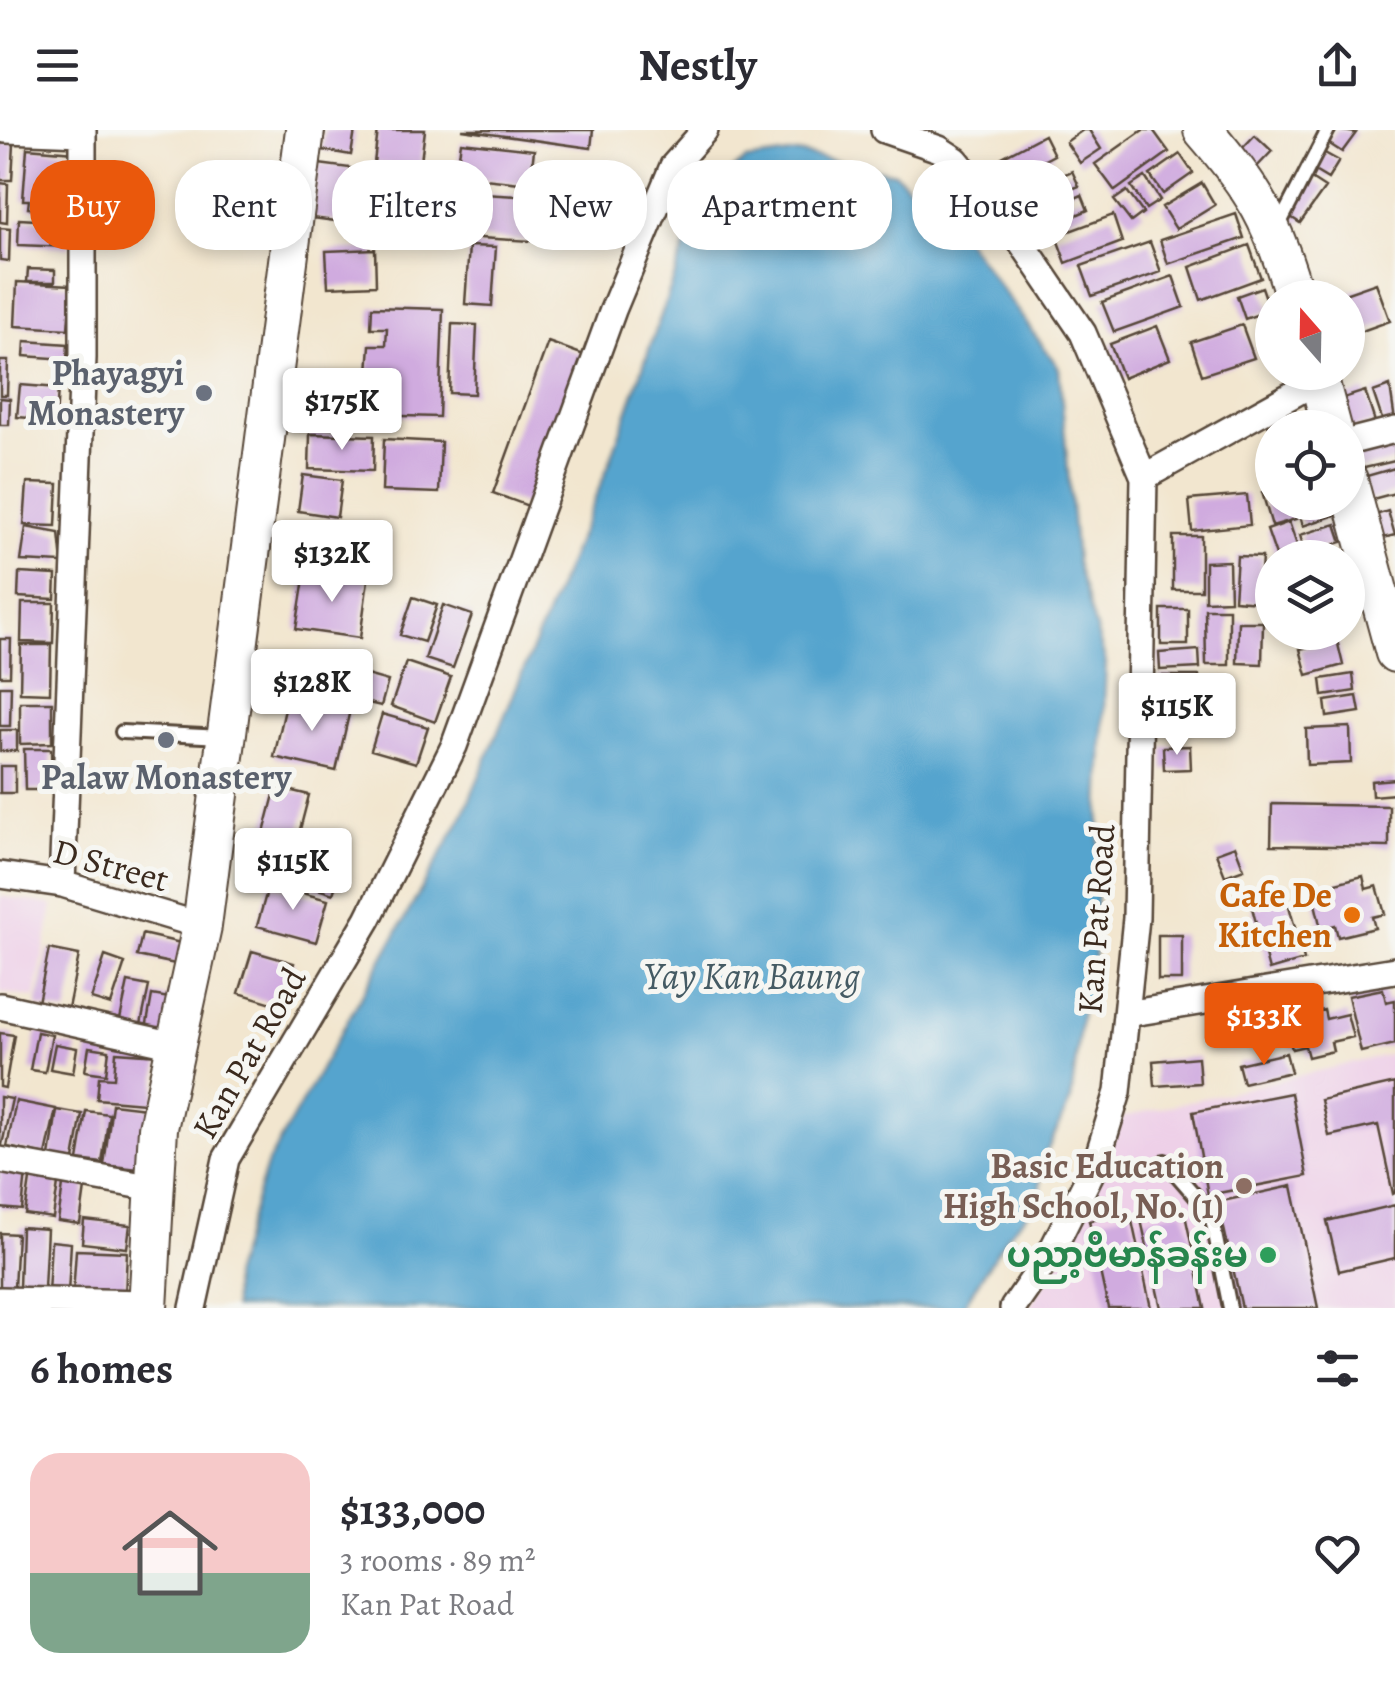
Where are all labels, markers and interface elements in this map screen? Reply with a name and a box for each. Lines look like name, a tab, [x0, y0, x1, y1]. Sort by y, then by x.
text: Nestly	[638, 34, 757, 96]
icon: menu	[30, 38, 85, 93]
icon: share	[1310, 38, 1365, 93]
chip: Buy	[30, 160, 155, 250]
chip: Rent	[175, 160, 312, 250]
chip: Filters	[332, 160, 493, 250]
chip: New	[513, 160, 647, 250]
chip: Apartment	[667, 160, 892, 250]
chip: House	[912, 160, 1074, 250]
north arrow	[1255, 280, 1365, 390]
map controls	[1255, 280, 1365, 650]
place label: Phayagyi Monastery	[27, 349, 185, 437]
pin: $175K	[272, 368, 412, 453]
text: $175K	[305, 378, 379, 422]
marker: Phayagyi Monastery	[193, 382, 215, 404]
button: locate	[1255, 410, 1365, 520]
pin: $132K	[262, 520, 402, 605]
text: $132K	[294, 530, 370, 574]
button: layers	[1255, 540, 1365, 650]
pin: $128K	[242, 649, 382, 734]
text: $128K	[273, 659, 351, 703]
pin: $115K	[1107, 673, 1247, 758]
text: $115K	[1141, 683, 1213, 727]
marker: Palaw Monastery	[155, 729, 177, 751]
place label: Palaw Monastery	[41, 753, 292, 801]
street label: Kan Pat Road	[1065, 822, 1127, 1016]
street label: D Street	[48, 827, 174, 903]
pin: $115K	[223, 828, 363, 913]
text: $115K	[257, 838, 329, 882]
place label: Cafe De Kitchen	[1218, 871, 1332, 959]
marker: Cafe De Kitchen	[1341, 904, 1363, 926]
water label: Yay Kan Baung	[644, 950, 860, 1002]
street label: Kan Pat Road	[181, 958, 317, 1147]
pin: $133K	[1194, 983, 1334, 1068]
text: $133K	[1227, 993, 1301, 1037]
place label: Basic Education High School, No. (1)	[943, 1142, 1224, 1230]
marker: Basic Education High School, No. (1)	[1233, 1175, 1255, 1197]
place label: ပညာ့ဗိမာန်ခန်းမ	[1006, 1230, 1248, 1284]
marker: ပညာ့ဗိမာန်ခန်းမ	[1257, 1244, 1279, 1266]
text: 6 homes	[30, 1340, 173, 1397]
icon: filters	[1310, 1341, 1365, 1396]
text: $133,000	[340, 1481, 485, 1538]
icon: home	[110, 1493, 230, 1613]
icon: heart	[1310, 1526, 1365, 1581]
text: 3 rooms · 89 m²	[340, 1538, 536, 1582]
text: Kan Pat Road	[340, 1582, 514, 1626]

